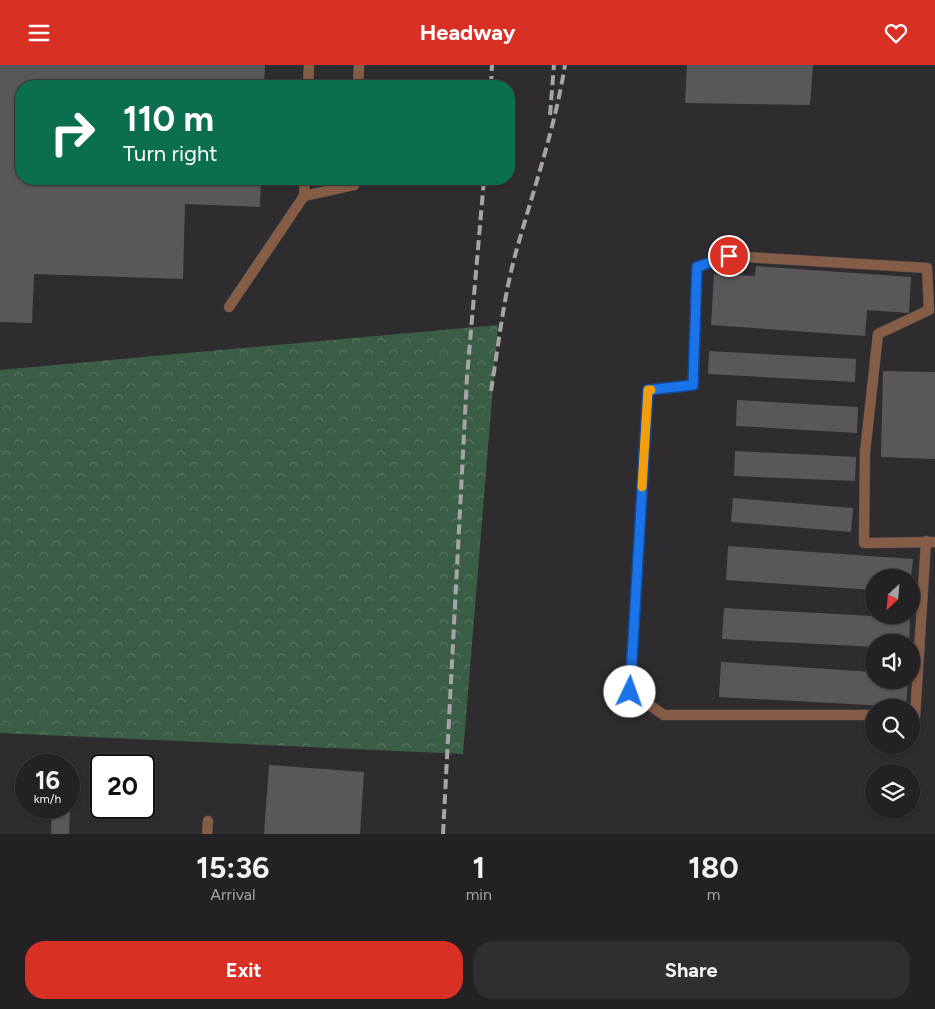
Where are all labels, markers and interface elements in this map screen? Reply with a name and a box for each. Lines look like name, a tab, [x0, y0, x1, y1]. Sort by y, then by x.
icon: menu	[25, 19, 53, 47]
text: Headway	[420, 19, 515, 46]
icon: heart	[882, 19, 910, 47]
text: 110 m	[123, 98, 214, 140]
icon: right	[40, 100, 105, 165]
text: Turn right	[123, 140, 218, 167]
pin	[708, 235, 750, 277]
icon: arrive	[715, 242, 743, 270]
north arrow	[865, 569, 920, 624]
map controls	[865, 569, 920, 819]
button: sound	[865, 634, 920, 689]
position arrow	[603, 665, 655, 717]
button: search	[865, 699, 920, 754]
speed limit sign: 20	[90, 754, 155, 819]
button: layers	[865, 764, 920, 819]
text: 16	[35, 765, 60, 795]
text: km/h	[34, 792, 61, 806]
text: 15:36	[196, 849, 269, 886]
text: 1	[473, 849, 485, 886]
text: 180	[688, 849, 739, 886]
text: Arrival	[210, 885, 255, 904]
text: min	[466, 885, 492, 904]
text: m	[707, 885, 720, 904]
button: Exit	[25, 941, 463, 999]
button: Share	[473, 941, 910, 999]

